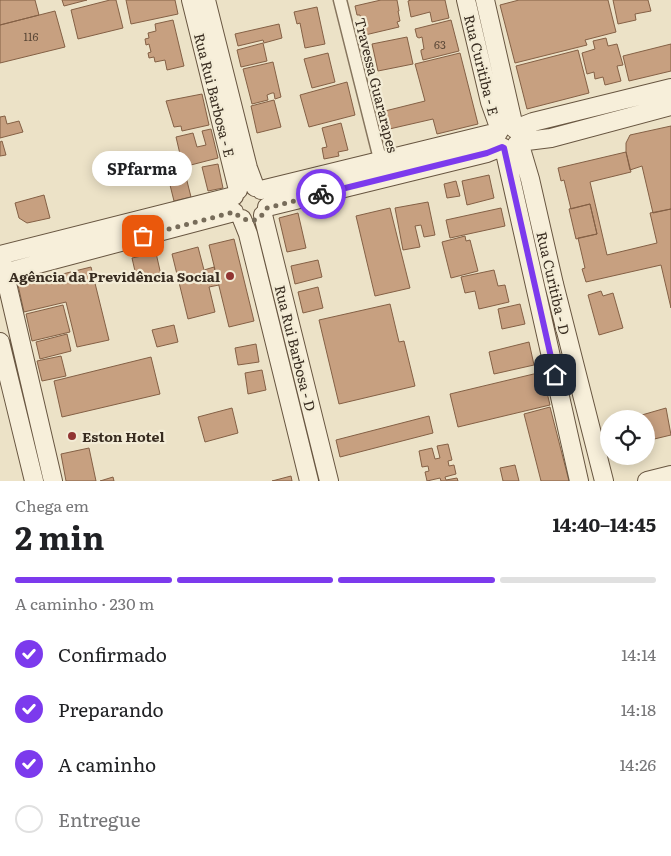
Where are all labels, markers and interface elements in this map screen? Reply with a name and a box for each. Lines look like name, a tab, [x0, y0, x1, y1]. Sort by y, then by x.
street label: Rua Curitiba - E	[460, 12, 504, 118]
street label: Travessa Guararapes	[351, 15, 403, 155]
house number: 116	[24, 28, 39, 44]
street label: Rua Rui Barbosa - E	[190, 31, 240, 159]
house number: 63	[434, 36, 446, 52]
callout: SPfarma	[93, 151, 193, 186]
text: SPfarma	[107, 156, 177, 180]
courier	[296, 169, 346, 219]
icon: bike	[307, 180, 335, 208]
pin	[122, 215, 164, 257]
icon: bag	[129, 222, 157, 250]
street label: Rua Curitiba - D	[532, 229, 576, 337]
place label: Agência da Previdência Social	[9, 266, 220, 286]
marker: Agência da Previdência Social	[224, 270, 236, 282]
street label: Rua Rui Barbosa - D	[271, 283, 321, 413]
pin	[534, 354, 576, 396]
icon: home	[541, 361, 569, 389]
map controls	[600, 410, 655, 465]
button: locate	[600, 410, 655, 465]
place label: Eston Hotel	[82, 426, 164, 446]
marker: Eston Hotel	[66, 430, 78, 442]
text: Chega em	[15, 493, 89, 517]
text: 14:40–14:45	[552, 510, 656, 538]
text: 2 min	[15, 512, 104, 560]
text: A caminho · 230 m	[15, 591, 154, 615]
icon: check	[15, 640, 43, 668]
text: Confirmado	[58, 640, 167, 668]
text: 14:14	[621, 642, 656, 666]
icon: check	[15, 695, 43, 723]
text: Preparando	[58, 695, 164, 723]
text: 14:18	[621, 697, 656, 721]
icon: check	[15, 750, 43, 778]
text: A caminho	[58, 750, 156, 778]
text: 14:26	[619, 752, 656, 776]
text: Entregue	[58, 805, 141, 833]

